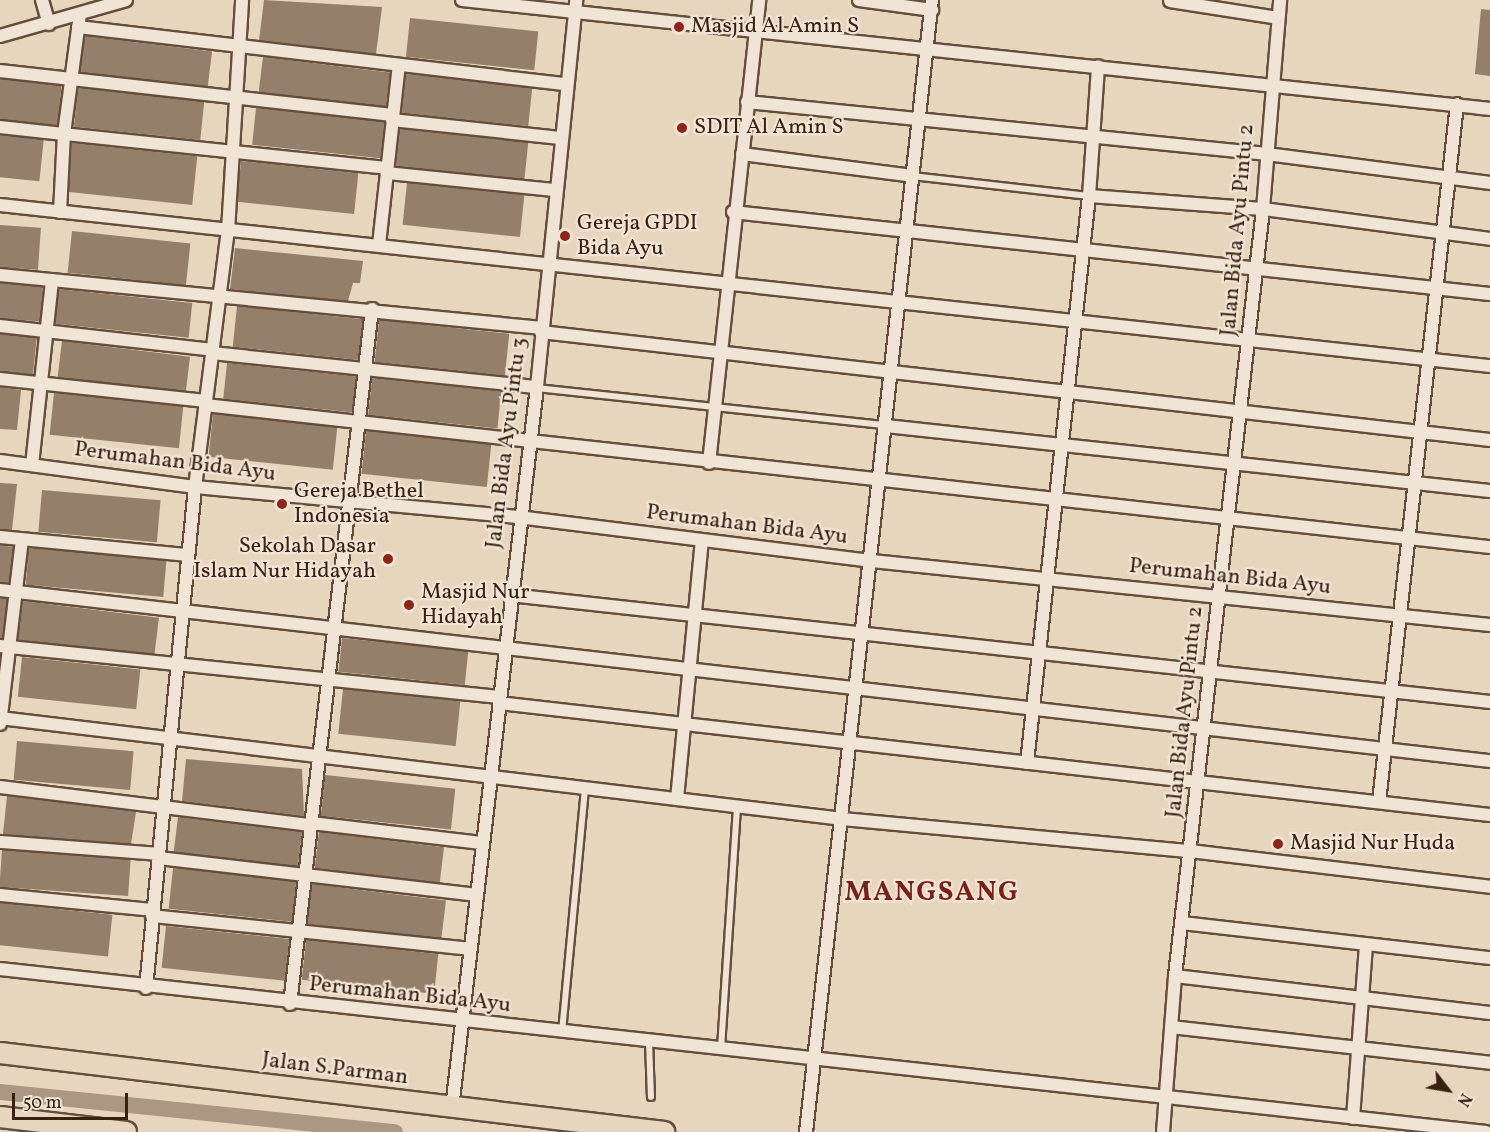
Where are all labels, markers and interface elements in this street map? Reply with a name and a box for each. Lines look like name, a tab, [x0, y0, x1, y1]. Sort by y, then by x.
place label: Masjid Al Amin S	[691, 14, 859, 40]
marker: Masjid Al Amin S	[672, 20, 686, 34]
place label: SDIT Al Amin S	[694, 115, 844, 141]
marker: SDIT Al Amin S	[675, 121, 689, 135]
street label: Jalan Bida Ayu Pintu 2	[1216, 123, 1260, 337]
place label: Gereja GPDI Bida Ayu	[577, 210, 697, 262]
marker: Gereja GPDI Bida Ayu	[558, 229, 572, 243]
street label: Jalan Bida Ayu Pintu 3	[481, 336, 533, 550]
street label: Perumahan Bida Ayu	[73, 437, 277, 487]
place label: Gereja Bethel Indonesia	[294, 478, 424, 530]
marker: Gereja Bethel Indonesia	[275, 497, 289, 511]
street label: Perumahan Bida Ayu	[645, 500, 849, 550]
place label: Sekolah Dasar Islam Nur Hidayah	[193, 533, 376, 584]
marker: Sekolah Dasar Islam Nur Hidayah	[381, 552, 395, 566]
street label: Perumahan Bida Ayu	[1128, 553, 1332, 601]
place label: Masjid Nur Hidayah	[421, 579, 529, 630]
marker: Masjid Nur Hidayah	[402, 598, 416, 612]
street label: Jalan Bida Ayu Pintu 2	[1161, 605, 1209, 819]
place label: Masjid Nur Huda	[1290, 831, 1455, 857]
marker: Masjid Nur Huda	[1271, 837, 1285, 851]
district label: MANGSANG	[844, 876, 1020, 910]
street label: Perumahan Bida Ayu	[308, 971, 512, 1019]
street label: Jalan S.Parman	[260, 1047, 410, 1091]
north arrow	[1418, 1060, 1478, 1120]
scale bar	[15, 1081, 130, 1119]
text: N	[1451, 1089, 1476, 1110]
text: 50 m	[23, 1091, 62, 1116]

